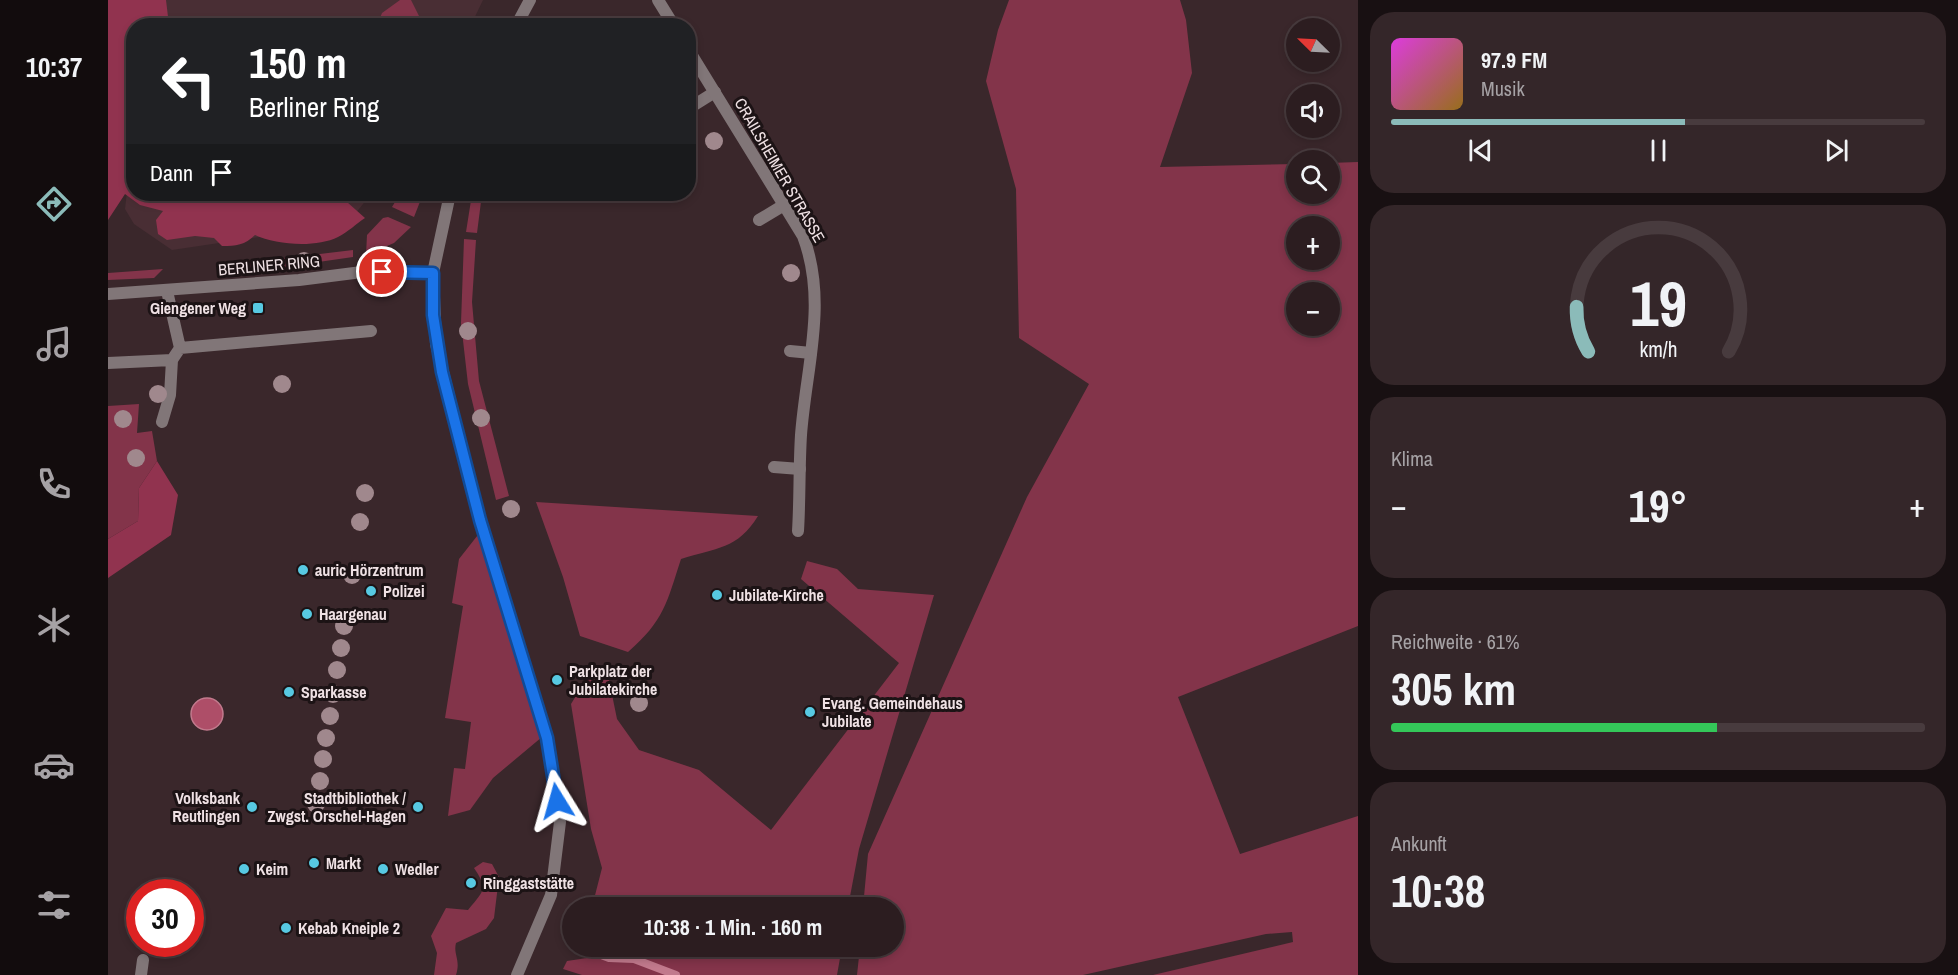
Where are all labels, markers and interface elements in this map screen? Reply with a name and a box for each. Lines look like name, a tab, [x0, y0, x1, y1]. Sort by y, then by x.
north arrow	[1286, 18, 1340, 72]
map controls	[1286, 18, 1340, 336]
text: 150 m	[249, 35, 347, 91]
icon: left	[150, 42, 228, 120]
text: 97.9 FM	[1481, 45, 1547, 75]
text: 10:37	[26, 49, 82, 85]
text: Musik	[1481, 75, 1525, 102]
button: sound	[1286, 84, 1340, 138]
text: Berliner Ring	[249, 89, 379, 125]
street label: CRAILSHEIMER STRASSE	[730, 94, 830, 246]
icon: previous	[1464, 134, 1497, 167]
icon: pause	[1642, 134, 1675, 167]
icon: next	[1820, 134, 1853, 167]
button: search	[1286, 150, 1340, 204]
icon: arrive	[205, 156, 238, 189]
text: Dann	[150, 158, 193, 188]
icon: directions	[33, 183, 75, 225]
button: +	[1286, 216, 1340, 270]
pin	[356, 246, 407, 297]
street label: BERLINER RING	[217, 250, 321, 280]
icon: arrive	[365, 255, 398, 288]
text: 19	[1630, 261, 1686, 345]
button: −	[1286, 282, 1340, 336]
place label: Giengener Weg	[150, 297, 246, 319]
marker: Giengener Weg	[251, 301, 265, 315]
icon: music	[33, 323, 75, 365]
text: km/h	[1639, 335, 1677, 364]
text: Klima	[1391, 445, 1433, 472]
icon: phone	[33, 463, 75, 505]
text: 19°	[1628, 475, 1688, 536]
text: −	[1391, 483, 1407, 527]
text: +	[1909, 483, 1925, 527]
place label: auric Hörzentrum	[315, 559, 424, 581]
marker: auric Hörzentrum	[296, 563, 310, 577]
place label: Polizei	[383, 580, 425, 602]
marker: Polizei	[364, 584, 378, 598]
place label: Jubilate-Kirche	[729, 584, 824, 606]
marker: Jubilate-Kirche	[710, 588, 724, 602]
place label: Haargenau	[319, 603, 387, 625]
icon: climate	[33, 604, 75, 646]
marker: Haargenau	[300, 607, 314, 621]
text: Reichweite · 61%	[1391, 628, 1520, 655]
text: 305 km	[1391, 658, 1516, 719]
place label: Parkplatz der Jubilatekirche	[569, 660, 657, 700]
marker: Parkplatz der Jubilatekirche	[550, 673, 564, 687]
place label: Sparkasse	[301, 681, 367, 703]
marker: Sparkasse	[282, 685, 296, 699]
place label: Evang. Gemeindehaus Jubilate	[822, 692, 963, 732]
marker: Evang. Gemeindehaus Jubilate	[803, 705, 817, 719]
icon: car	[33, 744, 75, 786]
position arrow	[525, 769, 589, 833]
place label: Volksbank Reutlingen	[172, 787, 241, 827]
place label: Stadtbibliothek / Zwgst. Orschel-Hagen	[267, 787, 406, 827]
marker: Volksbank Reutlingen	[245, 800, 259, 814]
marker: Stadtbibliothek / Zwgst. Orschel-Hagen	[411, 800, 425, 814]
text: Ankunft	[1391, 830, 1447, 857]
place label: Markt	[326, 852, 362, 874]
marker: Markt	[307, 856, 321, 870]
place label: Keim	[256, 858, 288, 880]
place label: Wedler	[395, 858, 439, 880]
text: 10:38	[1391, 860, 1485, 921]
marker: Keim	[237, 862, 251, 876]
marker: Wedler	[376, 862, 390, 876]
place label: Ringgaststätte	[483, 872, 574, 894]
marker: Ringgaststätte	[464, 876, 478, 890]
speed limit sign: 30	[126, 879, 204, 957]
icon: filters	[33, 884, 75, 926]
text: 10:38 · 1 Min. · 160 m	[644, 912, 822, 942]
place label: Kebab Kneiple 2	[298, 917, 400, 939]
marker: Kebab Kneiple 2	[279, 921, 293, 935]

